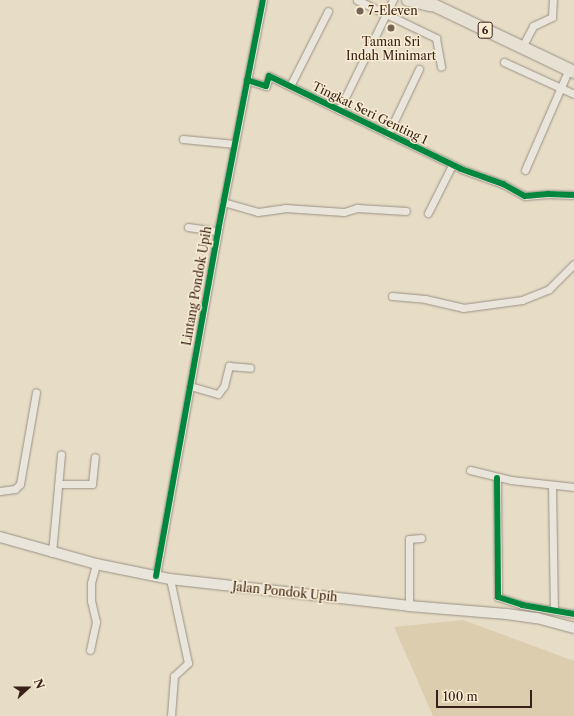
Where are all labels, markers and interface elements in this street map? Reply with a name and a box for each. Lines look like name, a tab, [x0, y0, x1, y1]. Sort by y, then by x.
place label: 7-Eleven	[368, 4, 418, 18]
marker: 7-Eleven	[355, 6, 365, 16]
road number: 6	[477, 21, 493, 39]
marker: Taman Sri Indah Minimart	[386, 23, 396, 33]
place label: Taman Sri Indah Minimart	[346, 35, 436, 63]
street label: Tingkat Seri Genting 1	[310, 79, 430, 147]
street label: Lintang Pondok Upih	[179, 225, 215, 347]
street label: Jalan Pondok Upih	[232, 579, 338, 605]
north arrow	[8, 668, 48, 708]
text: N	[31, 677, 47, 691]
scale bar	[438, 682, 534, 708]
text: 100 m	[443, 689, 478, 704]

